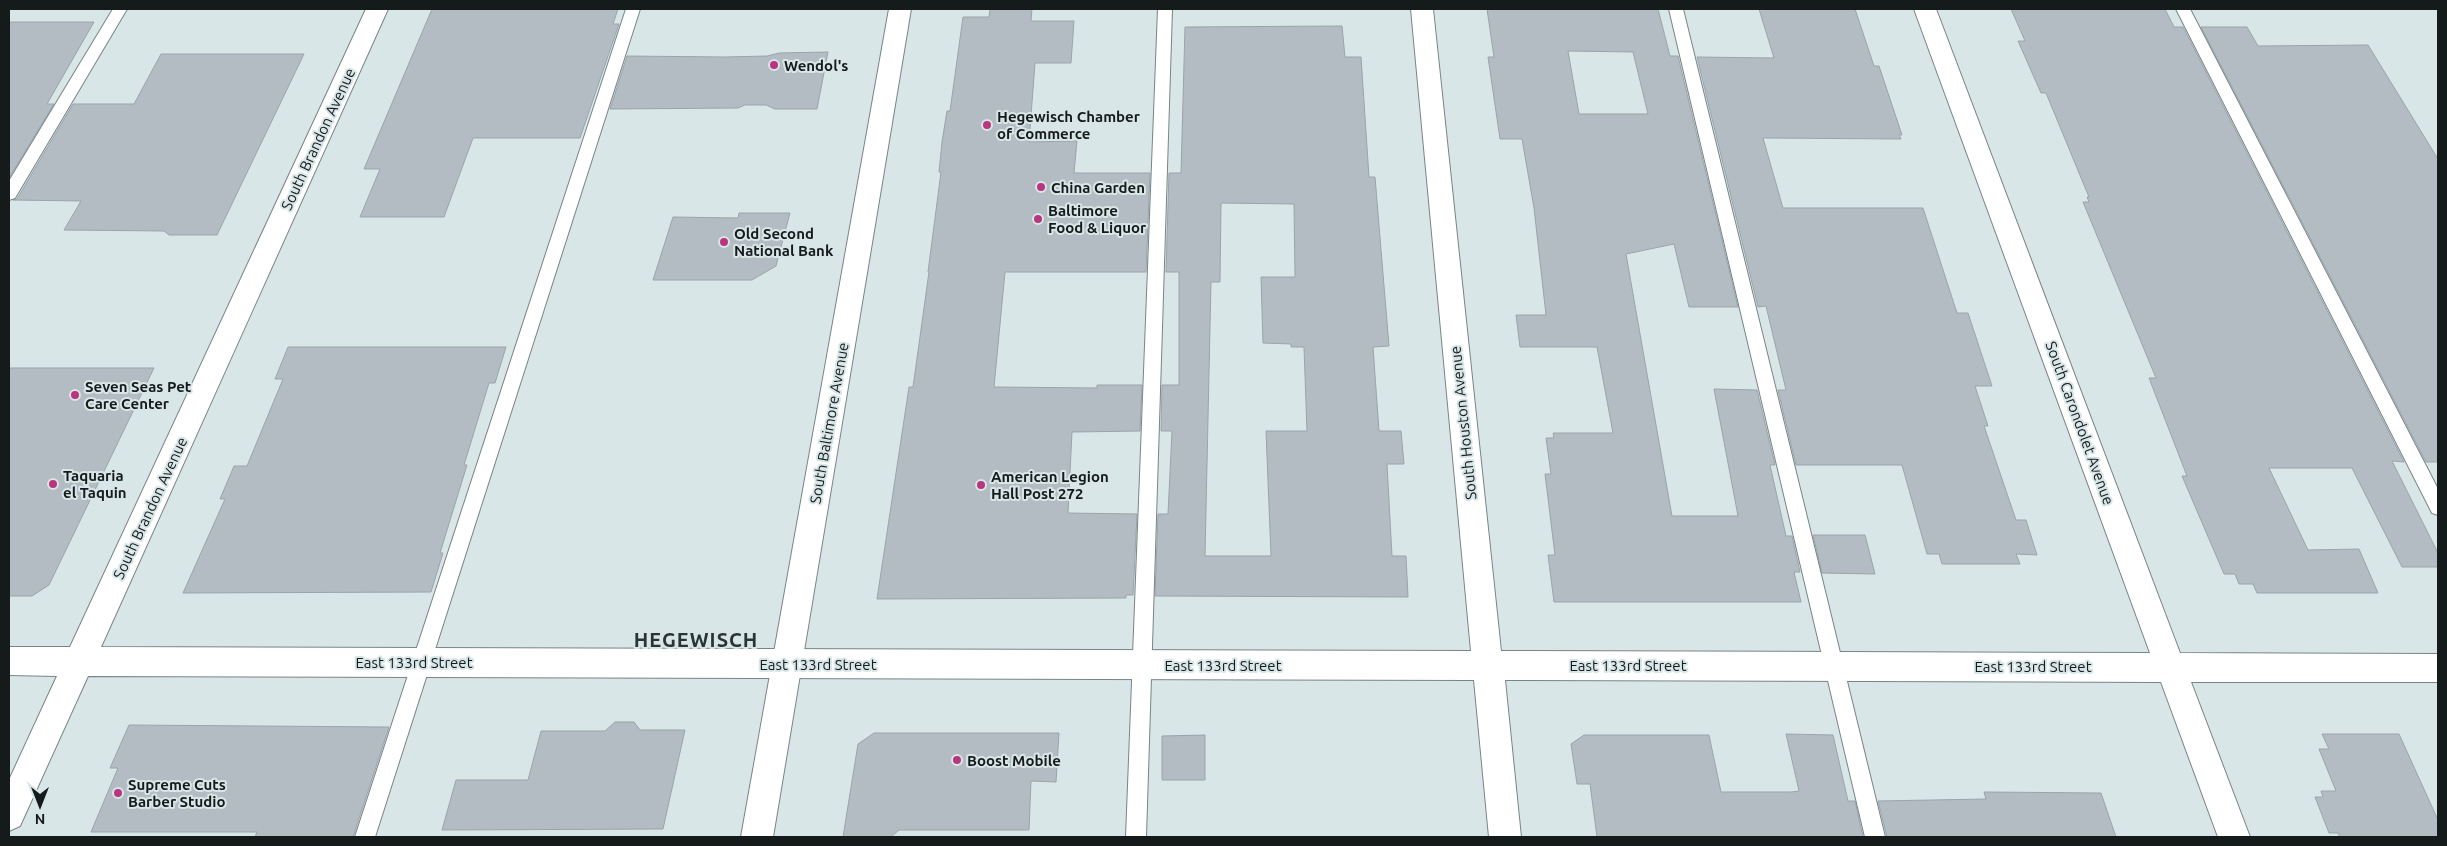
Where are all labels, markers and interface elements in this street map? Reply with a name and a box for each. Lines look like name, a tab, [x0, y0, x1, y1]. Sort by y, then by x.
place label: Wendol's	[784, 57, 848, 74]
marker: Wendol's	[768, 59, 780, 71]
street label: South Brandon Avenue	[278, 65, 358, 213]
place label: Hegewisch Chamber of Commerce	[997, 108, 1141, 142]
marker: Hegewisch Chamber of Commerce	[981, 119, 993, 131]
place label: China Garden	[1051, 179, 1145, 196]
marker: China Garden	[1035, 181, 1047, 193]
place label: Baltimore Food & Liquor	[1048, 202, 1147, 236]
marker: Baltimore Food & Liquor	[1032, 213, 1044, 225]
place label: Old Second National Bank	[734, 225, 834, 259]
marker: Old Second National Bank	[718, 236, 730, 248]
street label: South Carondolet Avenue	[2042, 339, 2118, 507]
street label: South Baltimore Avenue	[806, 341, 852, 505]
street label: South Houston Avenue	[1446, 345, 1480, 501]
place label: Seven Seas Pet Care Center	[85, 378, 192, 412]
marker: Seven Seas Pet Care Center	[69, 389, 81, 401]
street label: South Brandon Avenue	[110, 434, 190, 582]
place label: Taquaria el Taquin	[63, 467, 127, 501]
place label: American Legion Hall Post 272	[991, 468, 1109, 502]
marker: Taquaria el Taquin	[47, 478, 59, 490]
marker: American Legion Hall Post 272	[975, 479, 987, 491]
district label: HEGEWISCH	[634, 628, 758, 651]
street label: East 133rd Street	[355, 654, 473, 671]
street label: East 133rd Street	[759, 656, 877, 673]
street label: East 133rd Street	[1164, 657, 1282, 674]
street label: East 133rd Street	[1569, 657, 1687, 674]
street label: East 133rd Street	[1974, 658, 2092, 675]
place label: Boost Mobile	[967, 752, 1061, 769]
marker: Boost Mobile	[951, 754, 963, 766]
place label: Supreme Cuts Barber Studio	[128, 776, 226, 810]
north arrow	[15, 781, 65, 831]
marker: Supreme Cuts Barber Studio	[112, 787, 124, 799]
text: N	[35, 811, 45, 827]

